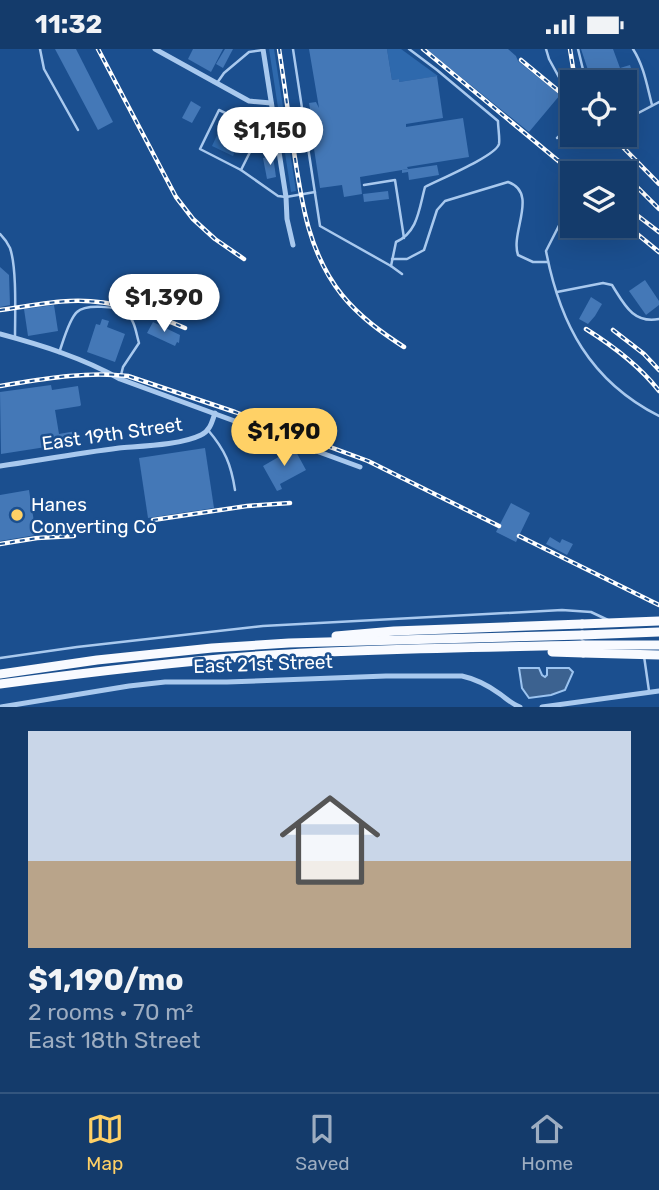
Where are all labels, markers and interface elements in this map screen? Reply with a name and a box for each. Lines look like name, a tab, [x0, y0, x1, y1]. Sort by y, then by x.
text: 11:32	[35, 9, 102, 40]
map controls	[560, 70, 637, 238]
button: locate	[560, 70, 637, 147]
pin: $1,150	[213, 107, 327, 167]
text: $1,150	[233, 116, 307, 144]
button: layers	[560, 161, 637, 238]
pin: $1,390	[107, 275, 221, 334]
text: $1,390	[125, 283, 203, 311]
pin: $1,190	[227, 409, 341, 468]
street label: East 19th Street	[40, 413, 184, 455]
text: $1,190	[247, 417, 321, 445]
place label: Hanes Converting Co	[31, 493, 157, 538]
marker: Hanes Converting Co	[9, 507, 25, 523]
street label: East 21st Street	[193, 650, 334, 678]
icon: home	[267, 777, 393, 903]
text: $1,190/mo	[28, 962, 184, 998]
text: 2 rooms · 70 m²	[28, 998, 193, 1026]
text: East 18th Street	[28, 1026, 201, 1054]
tab: Map	[86, 1110, 124, 1175]
tab: Saved	[295, 1110, 350, 1175]
tab: Home	[521, 1110, 573, 1175]

